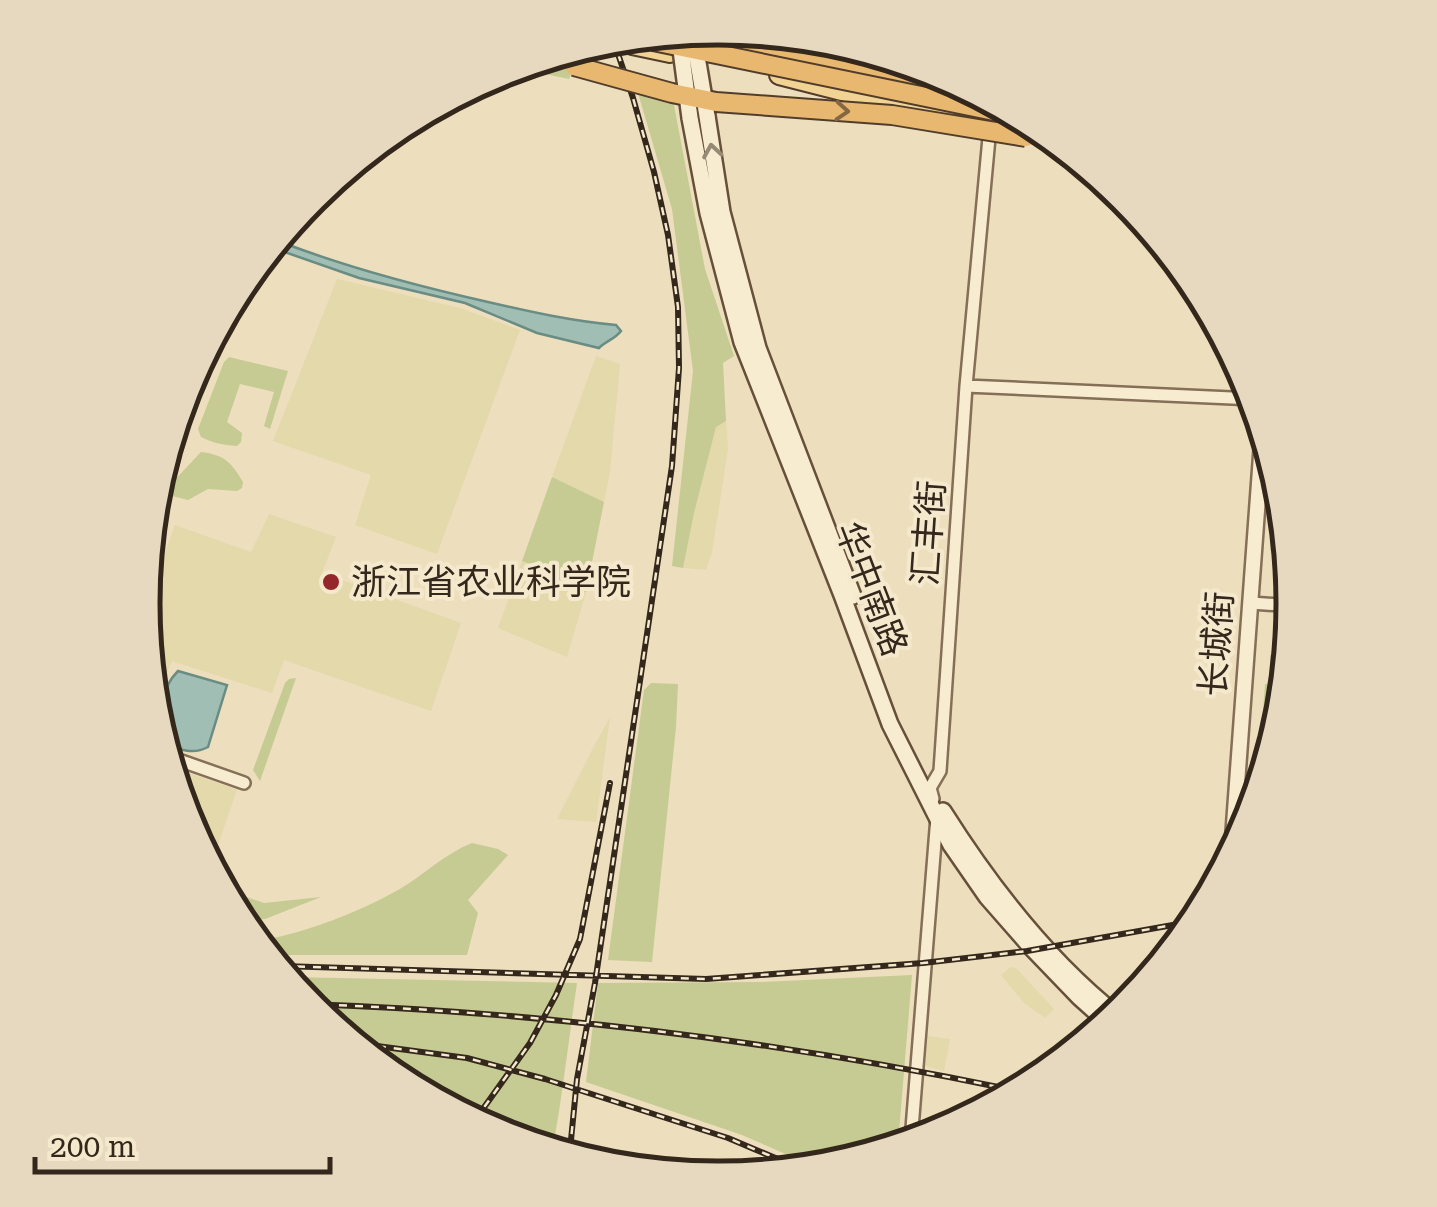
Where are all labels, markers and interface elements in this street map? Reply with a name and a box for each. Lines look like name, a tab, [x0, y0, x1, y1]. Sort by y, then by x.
one-way arrow	[835, 100, 851, 122]
one-way arrow	[702, 143, 723, 159]
street label: 汇丰街	[905, 479, 953, 587]
street label: 华中南路	[827, 516, 915, 662]
place label: 浙江省农业科学院	[351, 562, 631, 603]
marker: 浙江省农业科学院	[320, 571, 342, 593]
street label: 长城街	[1193, 590, 1241, 698]
scale bar	[35, 1112, 330, 1174]
text: 200 m	[50, 1129, 135, 1164]

